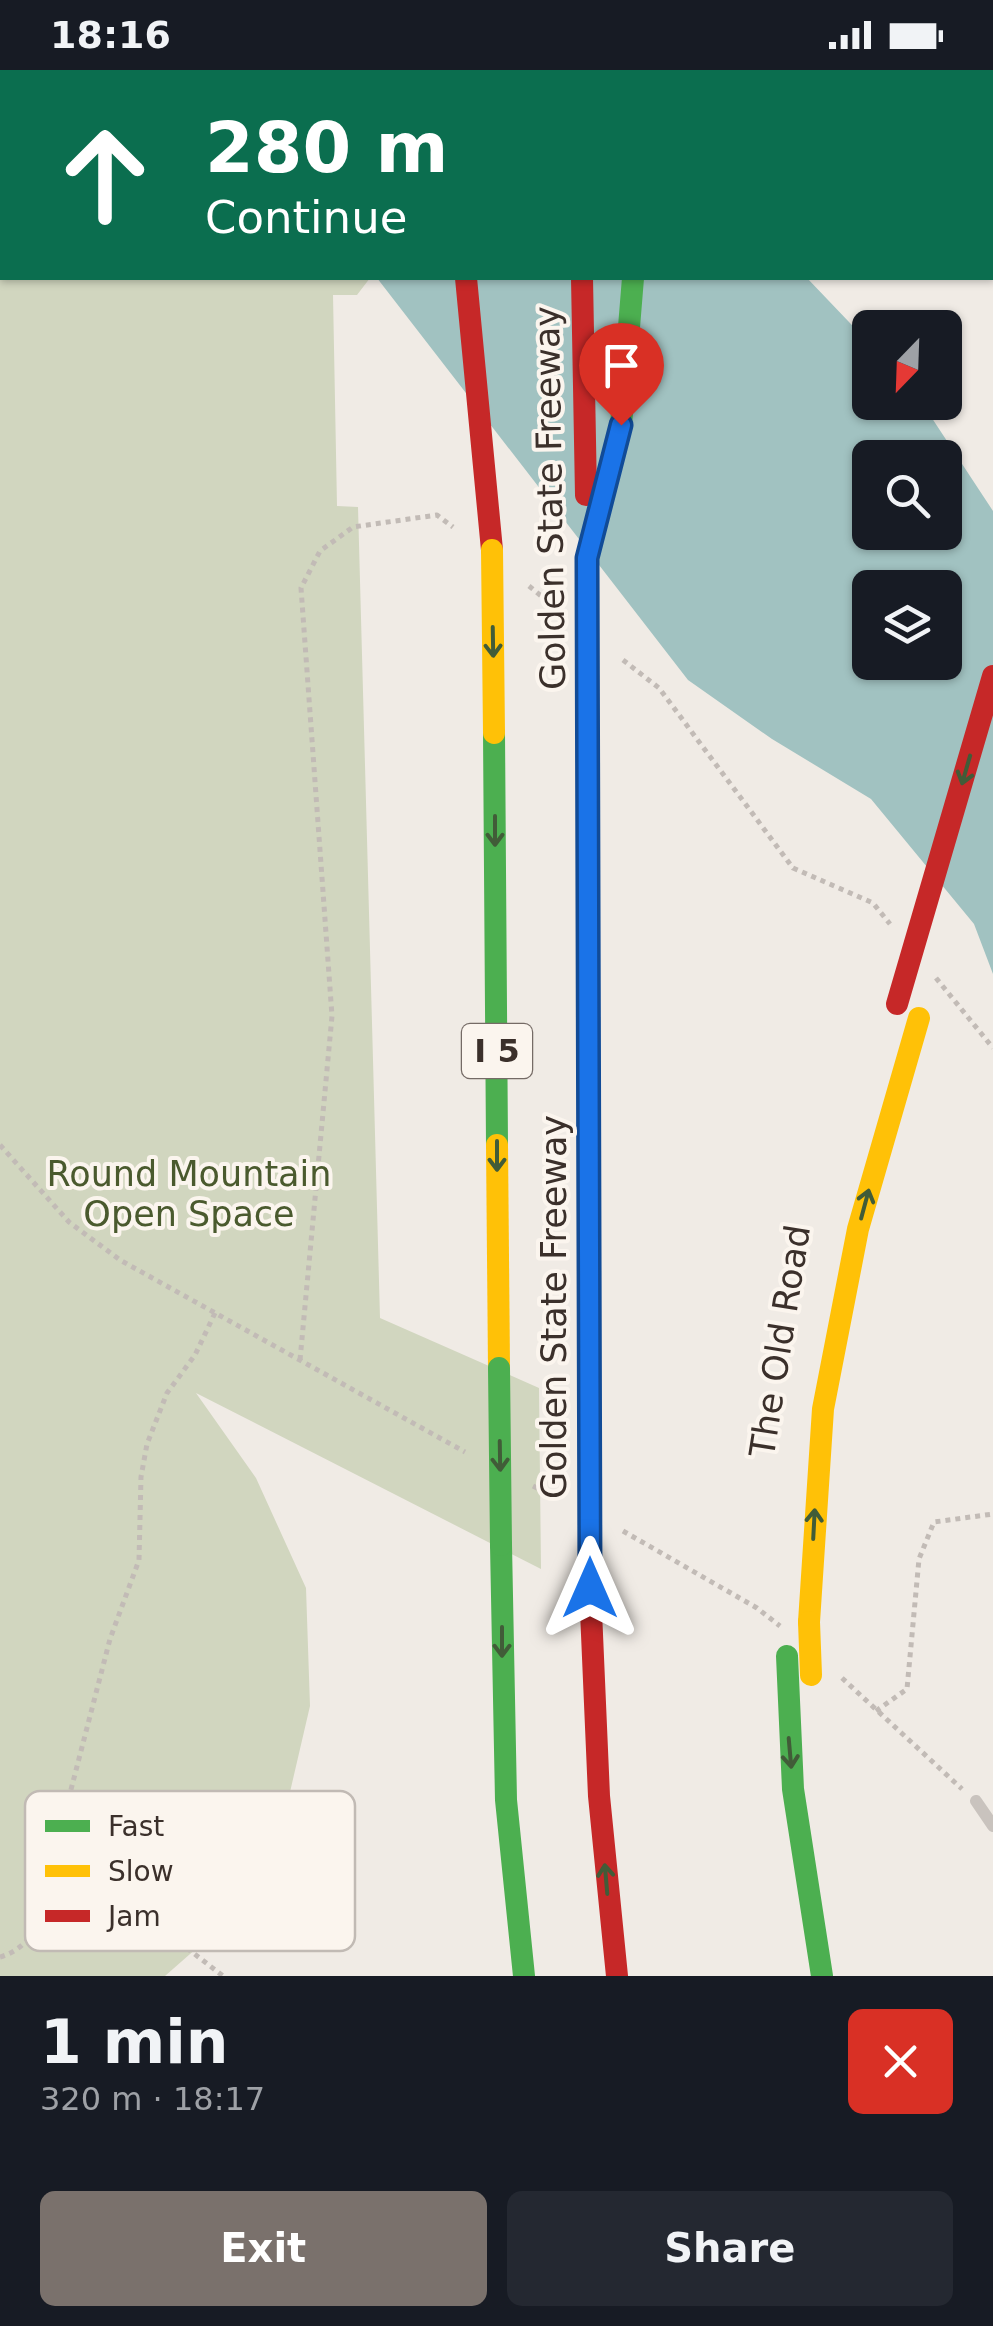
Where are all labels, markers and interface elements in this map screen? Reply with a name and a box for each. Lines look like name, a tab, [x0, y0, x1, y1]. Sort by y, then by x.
text: 18:16	[50, 13, 171, 57]
text: 280 m	[205, 107, 448, 189]
icon: ahead	[40, 110, 170, 240]
text: Continue	[205, 191, 407, 244]
street label: Golden State Freeway	[527, 306, 573, 690]
north arrow	[852, 310, 962, 420]
map controls	[852, 310, 962, 680]
pin	[579, 323, 664, 426]
icon: arrive	[594, 338, 649, 393]
button: search	[852, 440, 962, 550]
button: layers	[852, 570, 962, 680]
one-way arrow	[484, 624, 502, 657]
one-way arrow	[956, 754, 974, 785]
one-way arrow	[486, 814, 504, 846]
road number: I 5	[462, 1024, 532, 1078]
street label: Golden State Freeway	[534, 1115, 574, 1499]
one-way arrow	[488, 1139, 507, 1171]
park label: Round Mountain Open Space	[47, 1154, 331, 1234]
one-way arrow	[856, 1189, 875, 1220]
street label: The Old Road	[742, 1222, 818, 1461]
one-way arrow	[490, 1440, 510, 1472]
one-way arrow	[805, 1509, 824, 1541]
position arrow	[538, 1536, 642, 1640]
one-way arrow	[492, 1626, 512, 1658]
one-way arrow	[781, 1737, 800, 1769]
legend	[25, 1791, 355, 1951]
text: Fast	[108, 1810, 164, 1843]
text: Slow	[108, 1855, 174, 1888]
one-way arrow	[596, 1864, 615, 1896]
text: Jam	[106, 1900, 161, 1933]
text: 1 min	[40, 2007, 228, 2077]
button: close	[848, 2009, 953, 2114]
text: 320 m · 18:17	[40, 2080, 265, 2118]
button: Exit	[40, 2191, 487, 2306]
button: Share	[507, 2191, 953, 2306]

